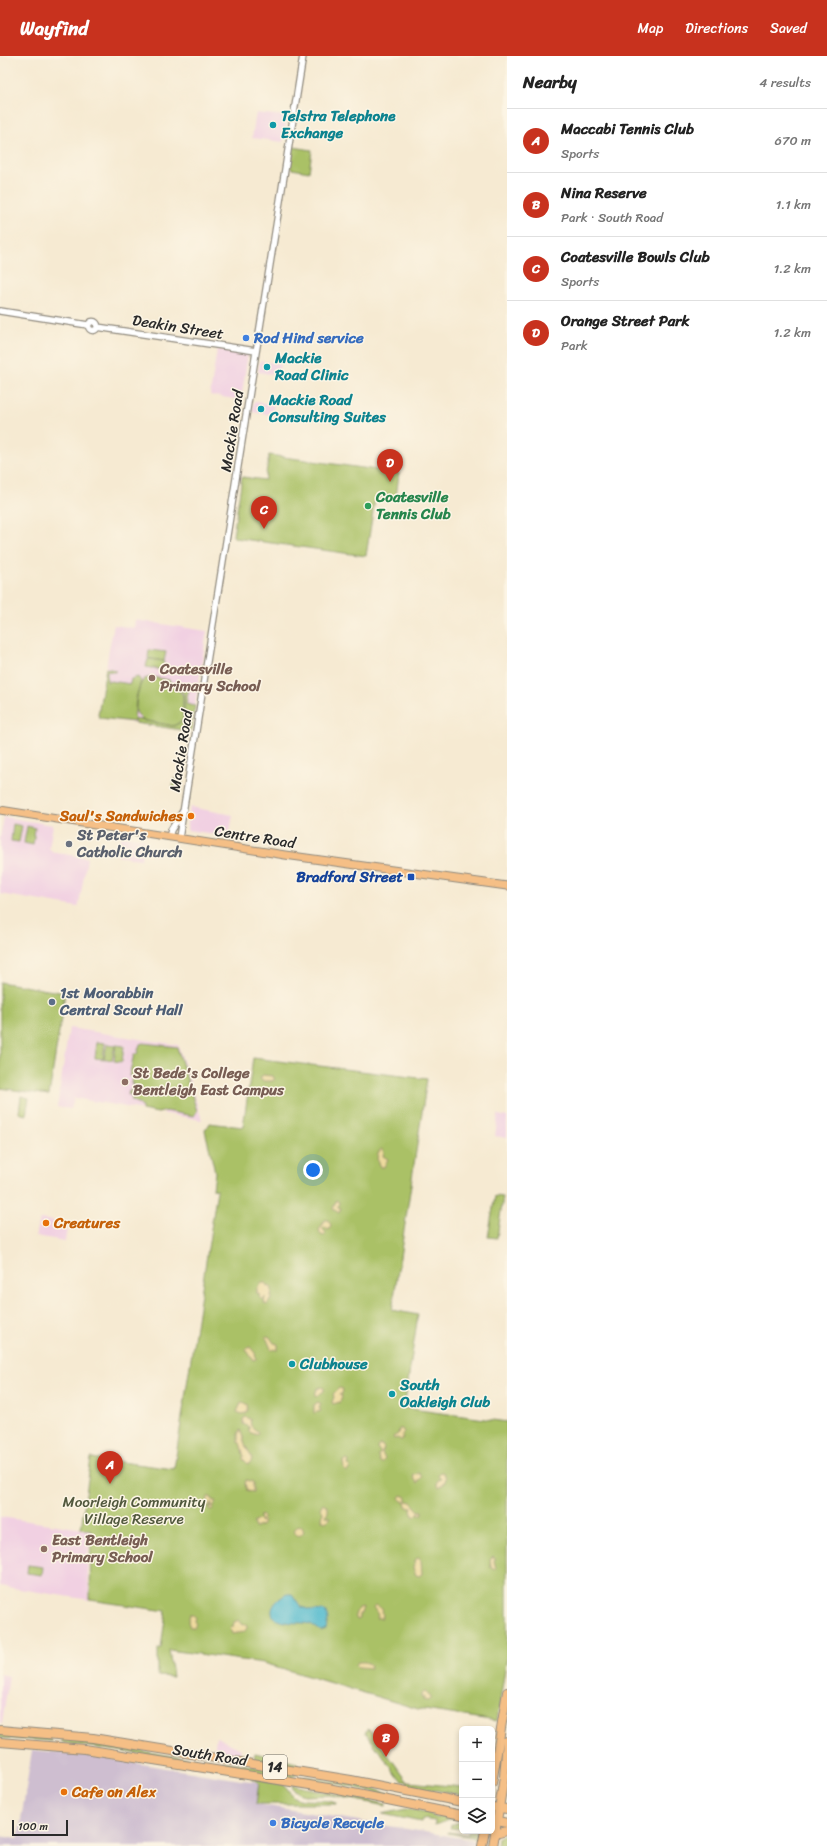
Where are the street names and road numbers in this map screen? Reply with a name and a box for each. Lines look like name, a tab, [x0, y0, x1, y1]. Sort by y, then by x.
street label: Deakin Street	[131, 307, 226, 347]
street label: Mackie Road	[213, 387, 251, 474]
street label: Mackie Road	[162, 707, 200, 794]
street label: Centre Road	[213, 818, 298, 856]
street label: South Road	[171, 1736, 250, 1774]
road number: 14	[263, 1755, 287, 1779]

